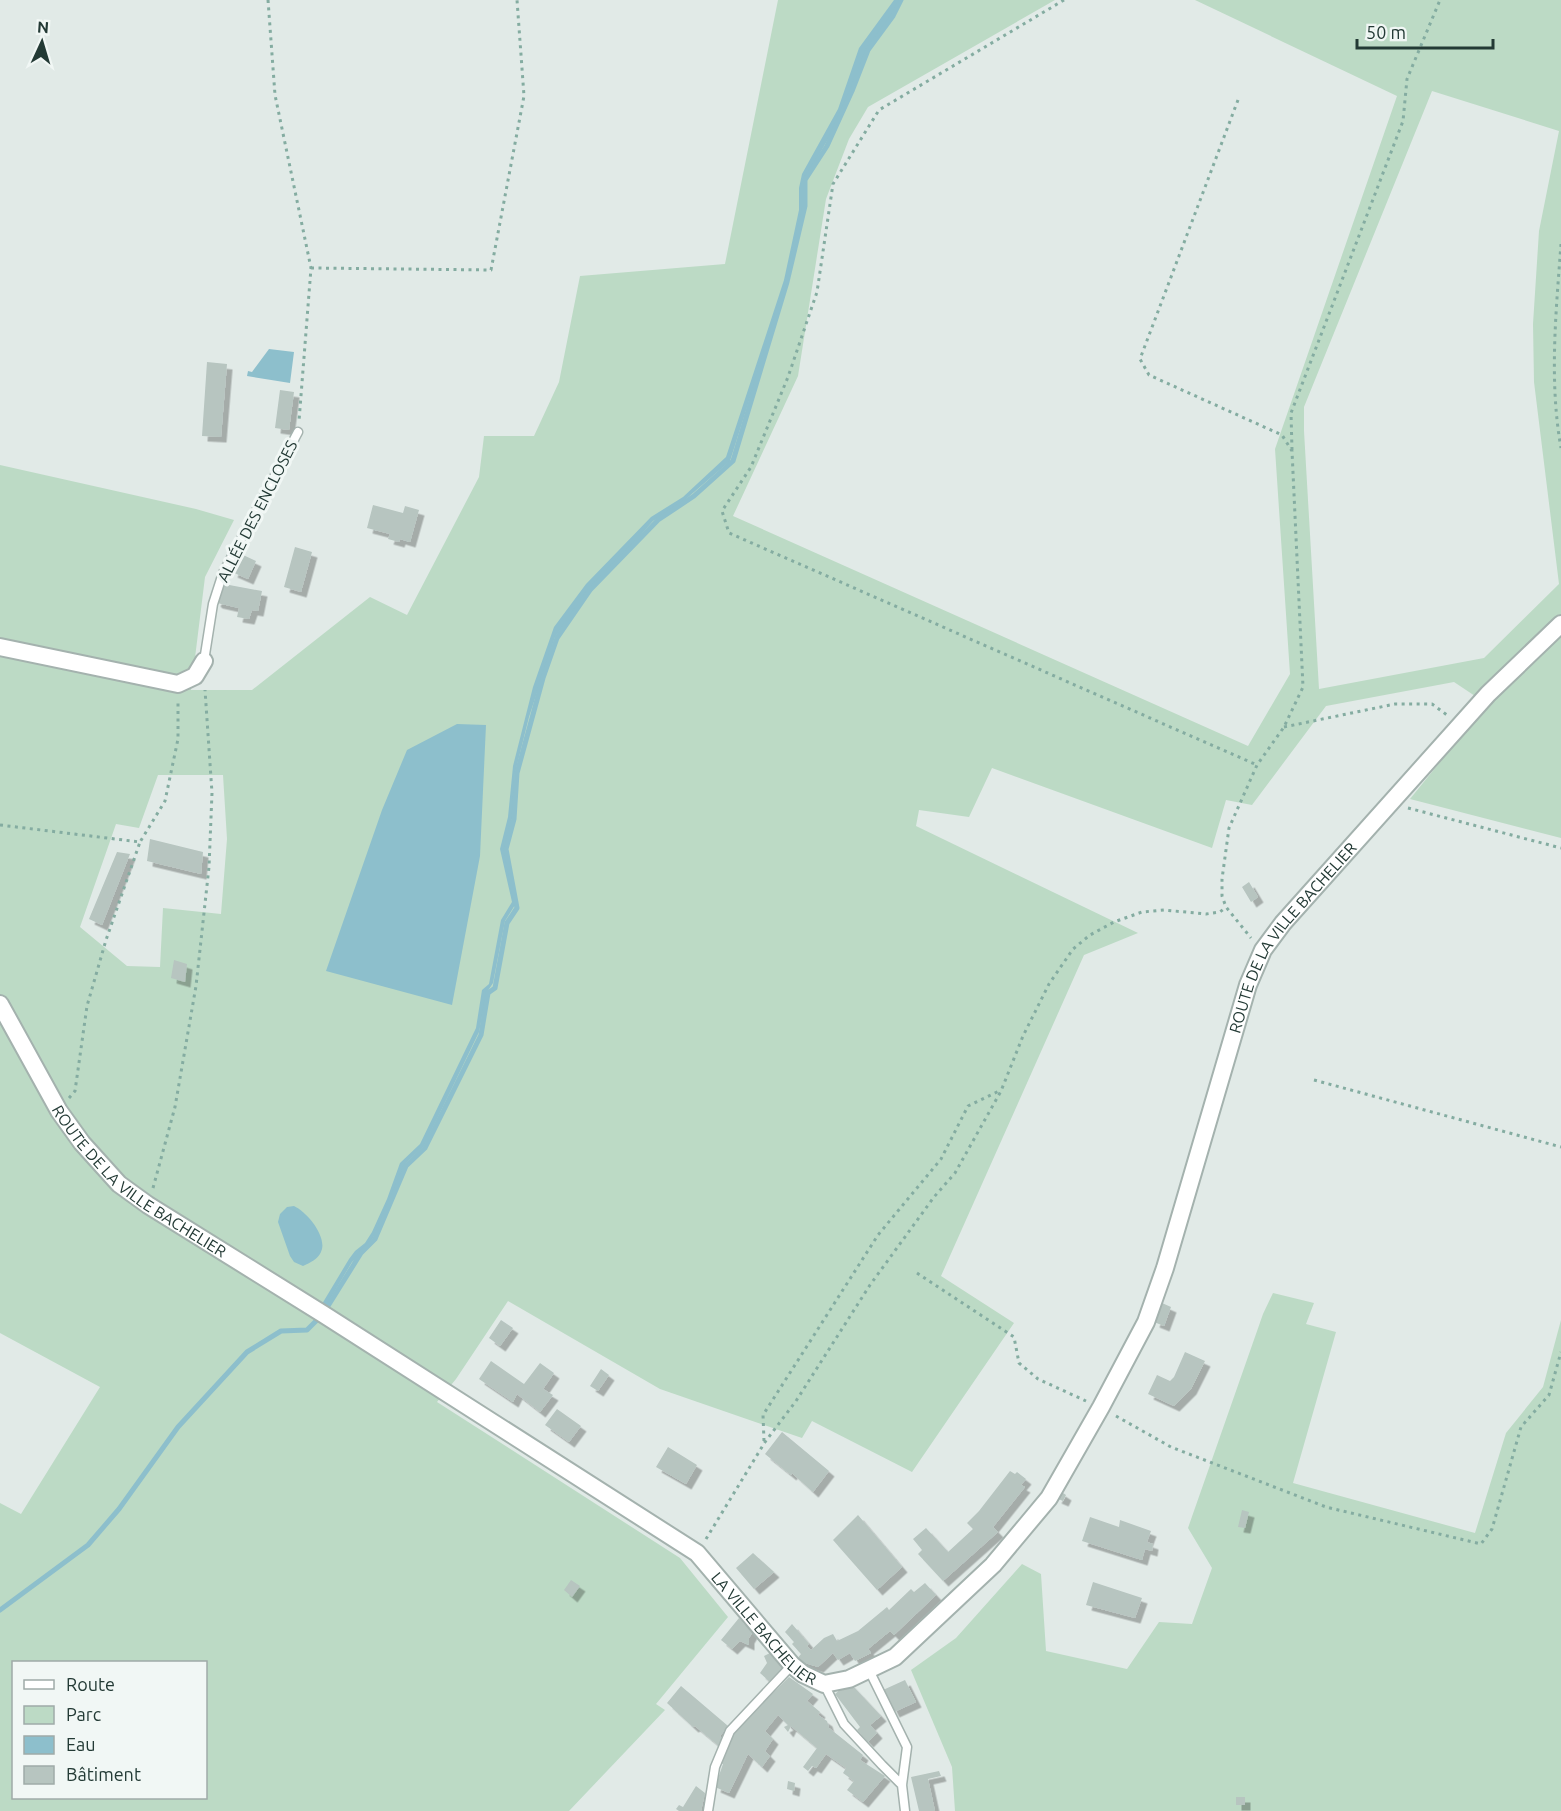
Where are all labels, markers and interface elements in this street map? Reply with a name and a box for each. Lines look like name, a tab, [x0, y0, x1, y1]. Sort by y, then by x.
north arrow	[12, 12, 72, 72]
scale bar	[1357, 12, 1494, 50]
text: N	[36, 18, 50, 36]
text: 50 m	[1366, 22, 1406, 42]
street label: ALLÉE DES ENCLOSES	[212, 436, 301, 585]
street label: ROUTE DE LA VILLE BACHELIER	[1225, 839, 1360, 1035]
street label: ROUTE DE LA VILLE BACHELIER	[49, 1102, 230, 1261]
street label: LA VILLE BACHELIER	[708, 1568, 820, 1688]
legend	[12, 1661, 207, 1799]
text: Route	[66, 1674, 115, 1694]
text: Parc	[66, 1704, 101, 1724]
text: Eau	[66, 1734, 96, 1754]
text: Bâtiment	[66, 1764, 141, 1784]

